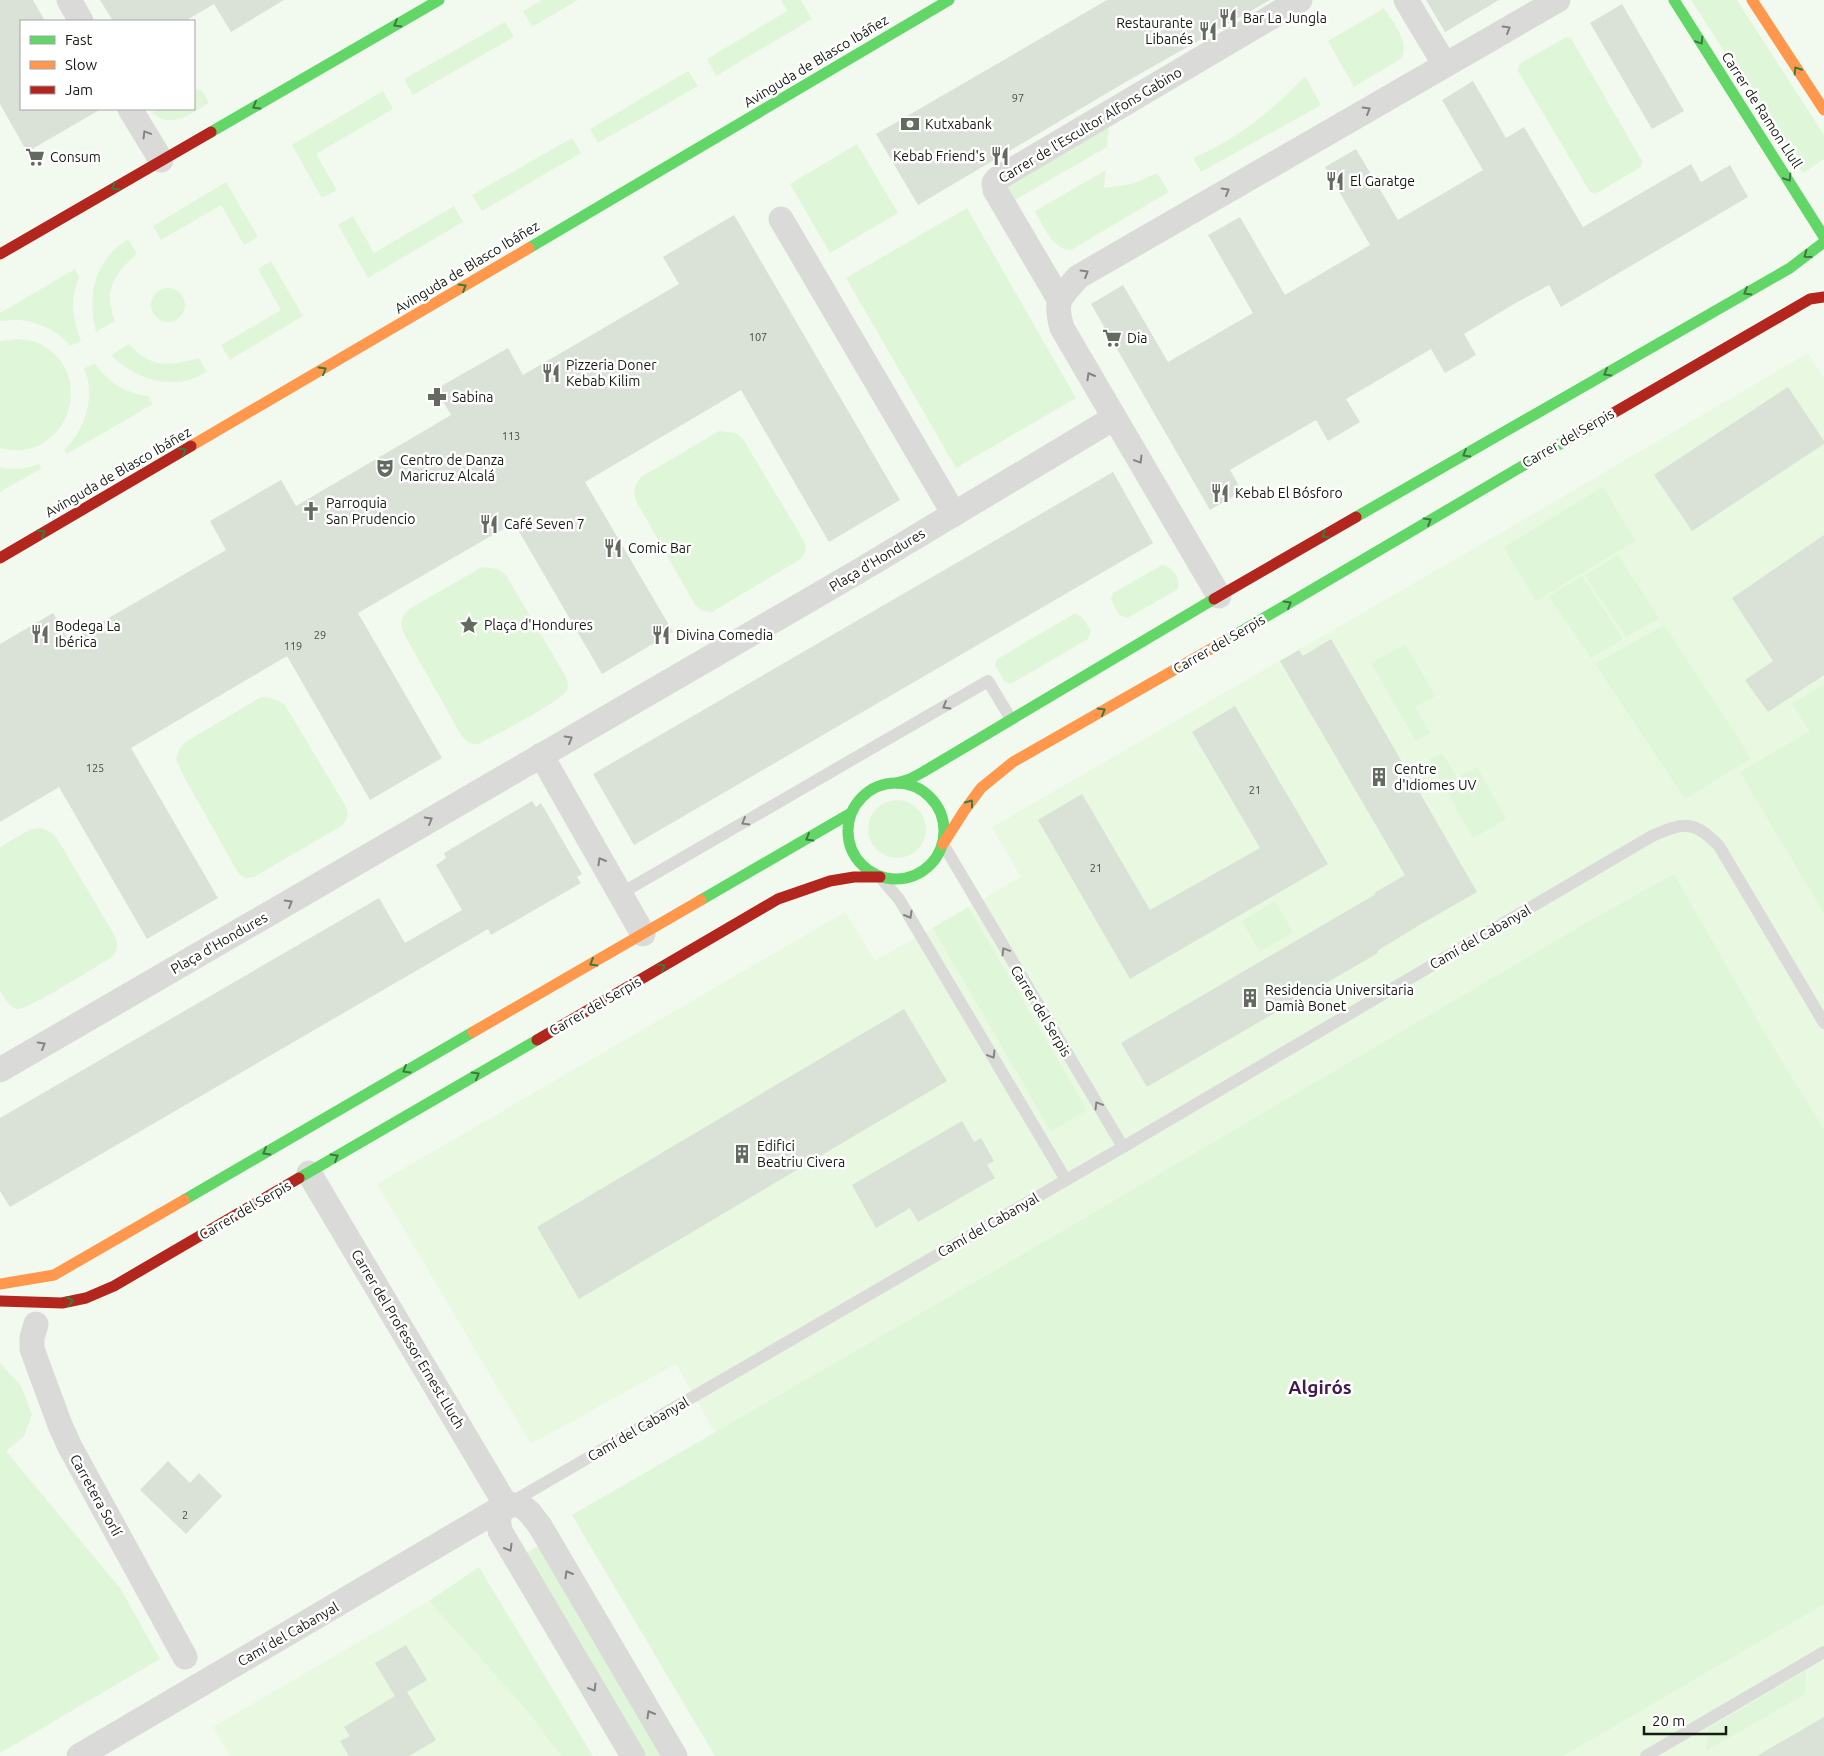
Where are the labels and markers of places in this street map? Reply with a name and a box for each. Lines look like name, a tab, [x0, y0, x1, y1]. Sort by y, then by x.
restaurant icon: Bar La Jungla	[1217, 7, 1239, 29]
place label: Bar La Jungla	[1243, 10, 1327, 26]
place label: Restaurante Libanés	[1116, 15, 1193, 47]
restaurant icon: Restaurante Libanés	[1197, 20, 1219, 42]
bank icon: Kutxabank	[899, 113, 921, 135]
place label: Kutxabank	[925, 116, 992, 132]
restaurant icon: Kebab Friend's	[989, 145, 1011, 167]
supermarket icon: Consum	[24, 146, 46, 168]
place label: Kebab Friend's	[893, 148, 985, 164]
place label: Consum	[50, 149, 101, 165]
restaurant icon: El Garatge	[1324, 170, 1346, 192]
place label: El Garatge	[1350, 173, 1415, 189]
supermarket icon: Dia	[1101, 327, 1123, 349]
place label: Dia	[1127, 330, 1147, 346]
place label: Pizzeria Doner Kebab Kilim	[566, 357, 657, 389]
restaurant icon: Pizzeria Doner Kebab Kilim	[540, 362, 562, 384]
pharmacy icon: Sabina	[426, 386, 448, 408]
place label: Sabina	[452, 389, 493, 405]
place label: Centro de Danza Maricruz Alcalá	[400, 452, 504, 484]
theatre icon: Centro de Danza Maricruz Alcalá	[374, 457, 396, 479]
restaurant icon: Kebab El Bósforo	[1209, 482, 1231, 504]
place label: Kebab El Bósforo	[1235, 485, 1343, 501]
place label: Parroquia San Prudencio	[326, 495, 415, 527]
church icon: Parroquia San Prudencio	[300, 500, 322, 522]
restaurant icon: Café Seven 7	[478, 513, 500, 535]
place label: Café Seven 7	[504, 516, 585, 532]
restaurant icon: Comic Bar	[602, 537, 624, 559]
place label: Comic Bar	[628, 540, 692, 556]
place icon: Plaça d'Hondures	[458, 614, 480, 636]
place label: Plaça d'Hondures	[484, 617, 593, 633]
place label: Bodega La Ibérica	[55, 618, 121, 650]
restaurant icon: Bodega La Ibérica	[29, 623, 51, 645]
restaurant icon: Divina Comedia	[650, 624, 672, 646]
place label: Divina Comedia	[676, 627, 773, 643]
place label: Centre d'Idiomes UV	[1394, 761, 1477, 793]
building icon: Centre d'Idiomes UV	[1368, 766, 1390, 788]
place label: Residencia Universitaria Damià Bonet	[1265, 982, 1414, 1014]
building icon: Residencia Universitaria Damià Bonet	[1239, 987, 1261, 1009]
place label: Edifici Beatriu Civera	[757, 1138, 845, 1170]
building icon: Edifici Beatriu Civera	[731, 1143, 753, 1165]

